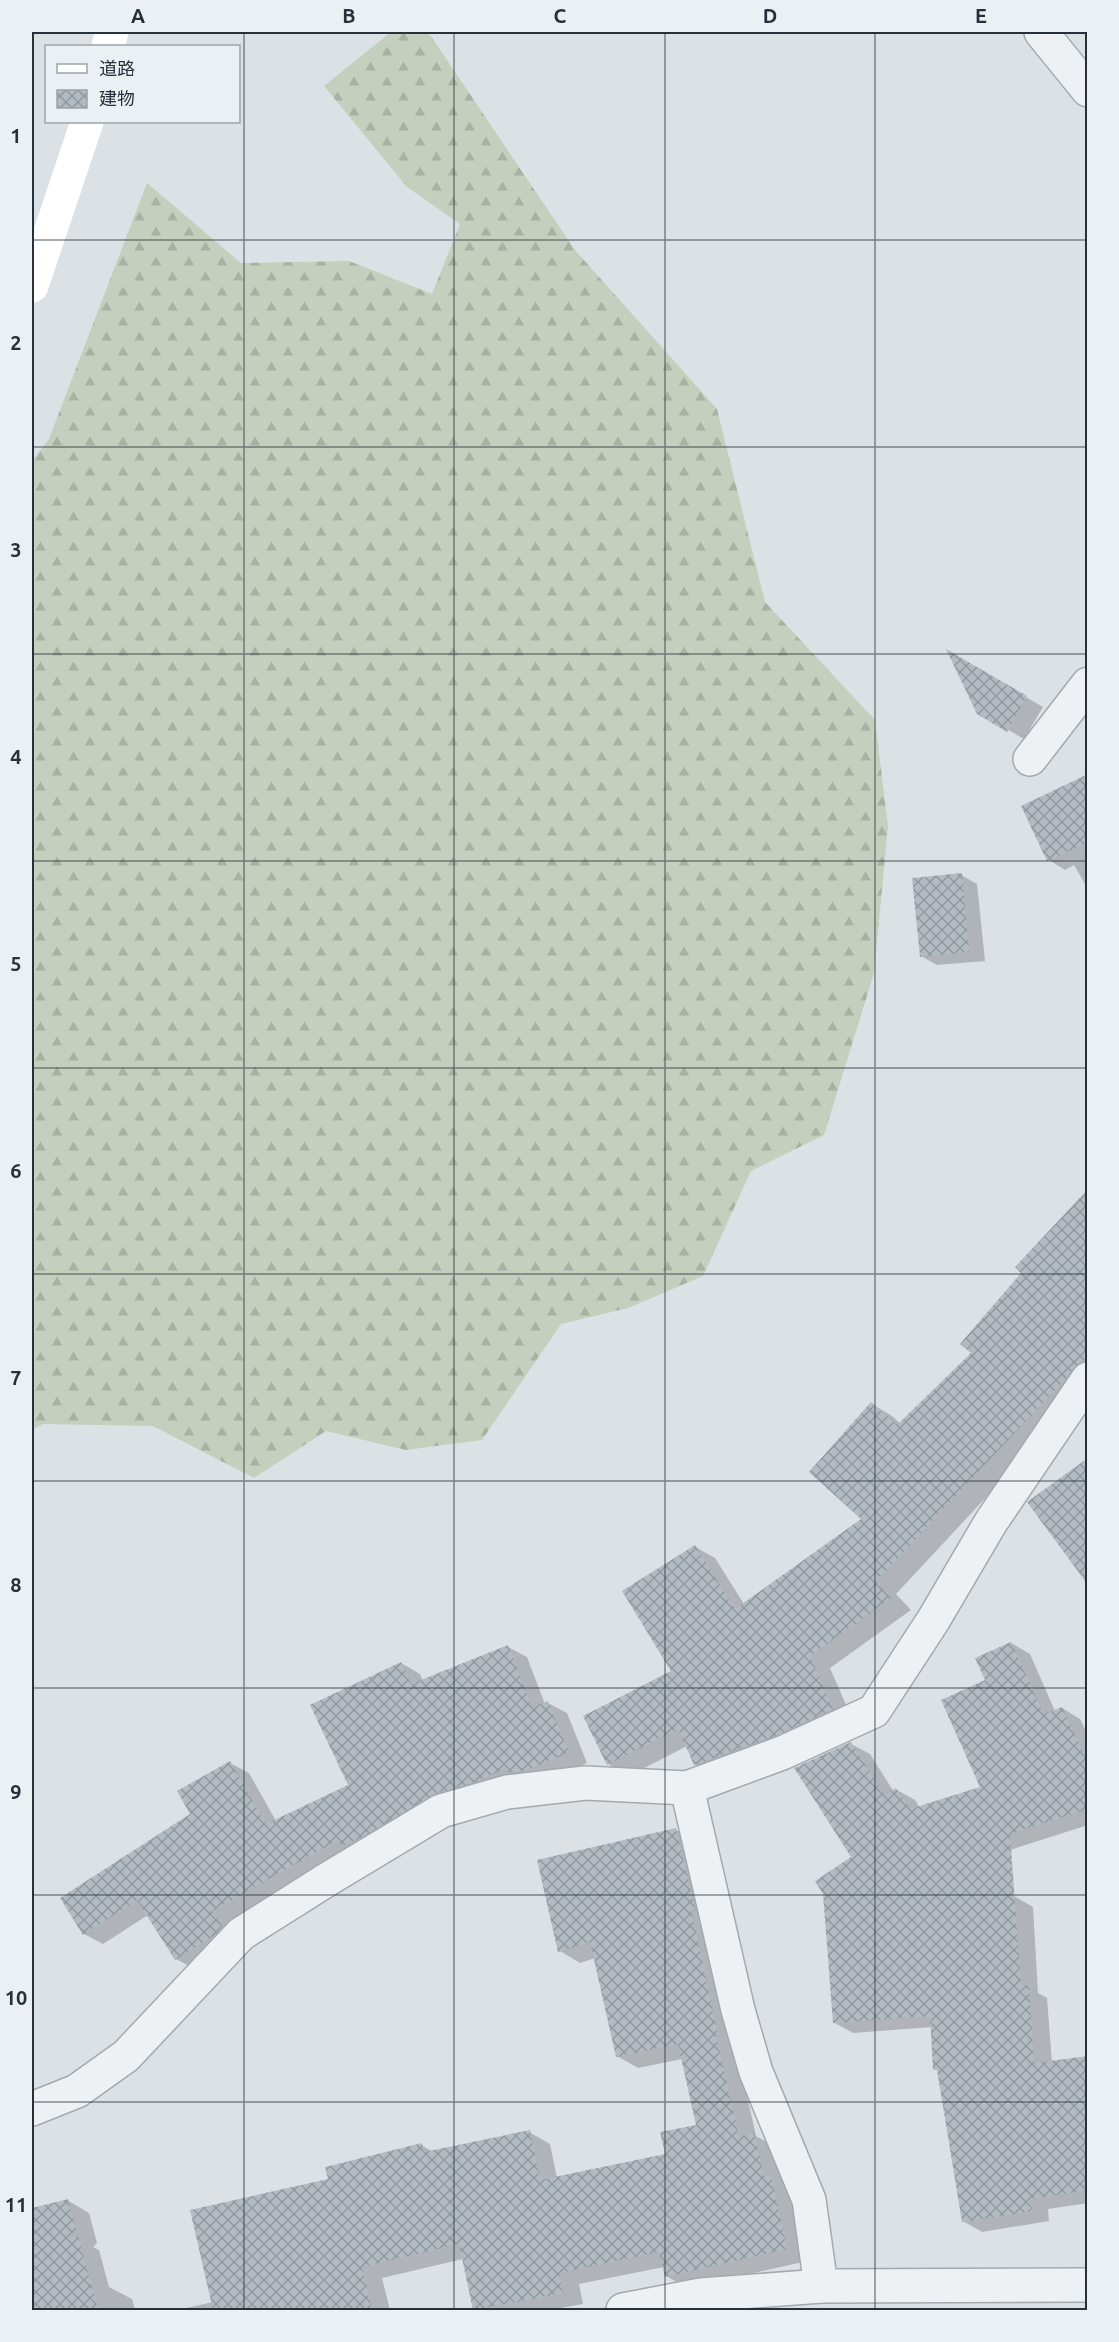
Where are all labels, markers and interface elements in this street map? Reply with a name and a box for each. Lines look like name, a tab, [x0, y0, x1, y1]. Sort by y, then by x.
text: A	[131, 4, 145, 27]
text: B	[342, 4, 356, 27]
text: C	[554, 4, 567, 27]
text: D	[763, 4, 777, 27]
text: E	[975, 4, 987, 27]
legend	[45, 45, 240, 123]
text: 道路	[99, 58, 135, 78]
text: 建物	[99, 88, 135, 108]
text: 1	[10, 124, 22, 147]
text: 2	[10, 331, 22, 354]
text: 3	[10, 538, 22, 561]
text: 4	[10, 745, 22, 768]
text: 5	[10, 952, 22, 975]
text: 6	[10, 1159, 22, 1182]
text: 7	[10, 1366, 22, 1389]
text: 8	[10, 1573, 22, 1596]
text: 9	[10, 1780, 22, 1803]
text: 10	[5, 1986, 27, 2009]
text: 11	[5, 2193, 27, 2216]

